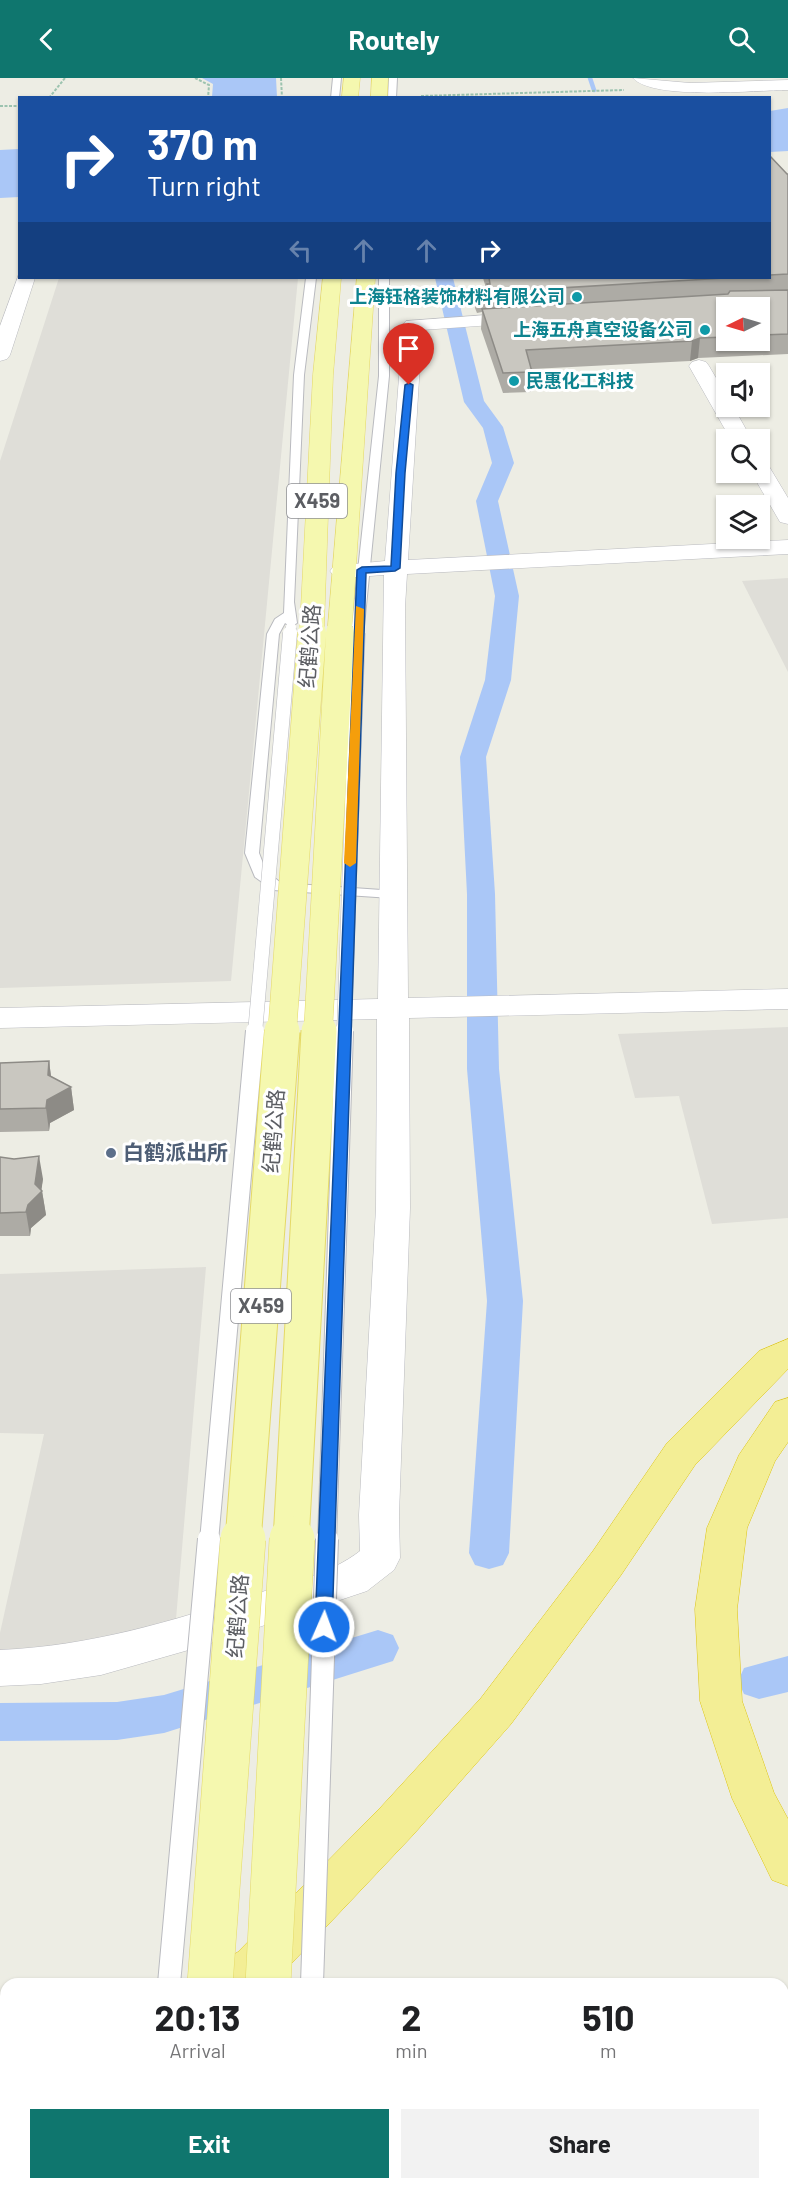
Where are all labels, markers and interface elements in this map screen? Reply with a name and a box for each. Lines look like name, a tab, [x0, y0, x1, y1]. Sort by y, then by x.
icon: back	[30, 23, 63, 56]
text: Routely	[348, 23, 440, 55]
icon: search	[725, 23, 758, 56]
text: 370 m	[147, 118, 258, 168]
icon: right	[48, 120, 126, 198]
text: Turn right	[147, 169, 261, 201]
icon: left	[284, 234, 317, 267]
icon: ahead	[347, 234, 380, 267]
icon: ahead	[410, 234, 443, 267]
icon: right	[473, 234, 506, 267]
place label: 上海钰格装饰材料有限公司	[349, 285, 565, 307]
marker: 上海钰格装饰材料有限公司	[570, 290, 584, 304]
north arrow	[716, 297, 770, 351]
map controls	[716, 297, 770, 549]
place label: 上海五舟真空设备公司	[513, 318, 693, 340]
pin	[383, 323, 434, 385]
marker: 上海五舟真空设备公司	[698, 323, 712, 337]
icon: arrive	[392, 332, 425, 365]
button: sound	[716, 363, 770, 417]
place label: 民惠化工科技	[526, 369, 634, 391]
marker: 民惠化工科技	[507, 374, 521, 388]
button: search	[716, 429, 770, 483]
road number: X459	[287, 484, 347, 518]
button: layers	[716, 495, 770, 549]
street label: 纪鹤公路	[293, 603, 324, 689]
street label: 纪鹤公路	[257, 1088, 288, 1174]
place label: 白鹤派出所	[123, 1139, 228, 1164]
marker: 白鹤派出所	[104, 1146, 118, 1160]
road number: X459	[231, 1289, 291, 1323]
street label: 纪鹤公路	[221, 1573, 252, 1659]
position arrow	[292, 1595, 356, 1659]
text: 20:13	[155, 1995, 241, 2038]
text: 2	[401, 1995, 421, 2038]
text: 510	[582, 1995, 634, 2038]
text: Arrival	[170, 2038, 226, 2062]
text: min	[395, 2038, 428, 2062]
text: m	[600, 2038, 617, 2062]
button: Exit	[30, 2109, 389, 2178]
button: Share	[401, 2109, 759, 2178]

